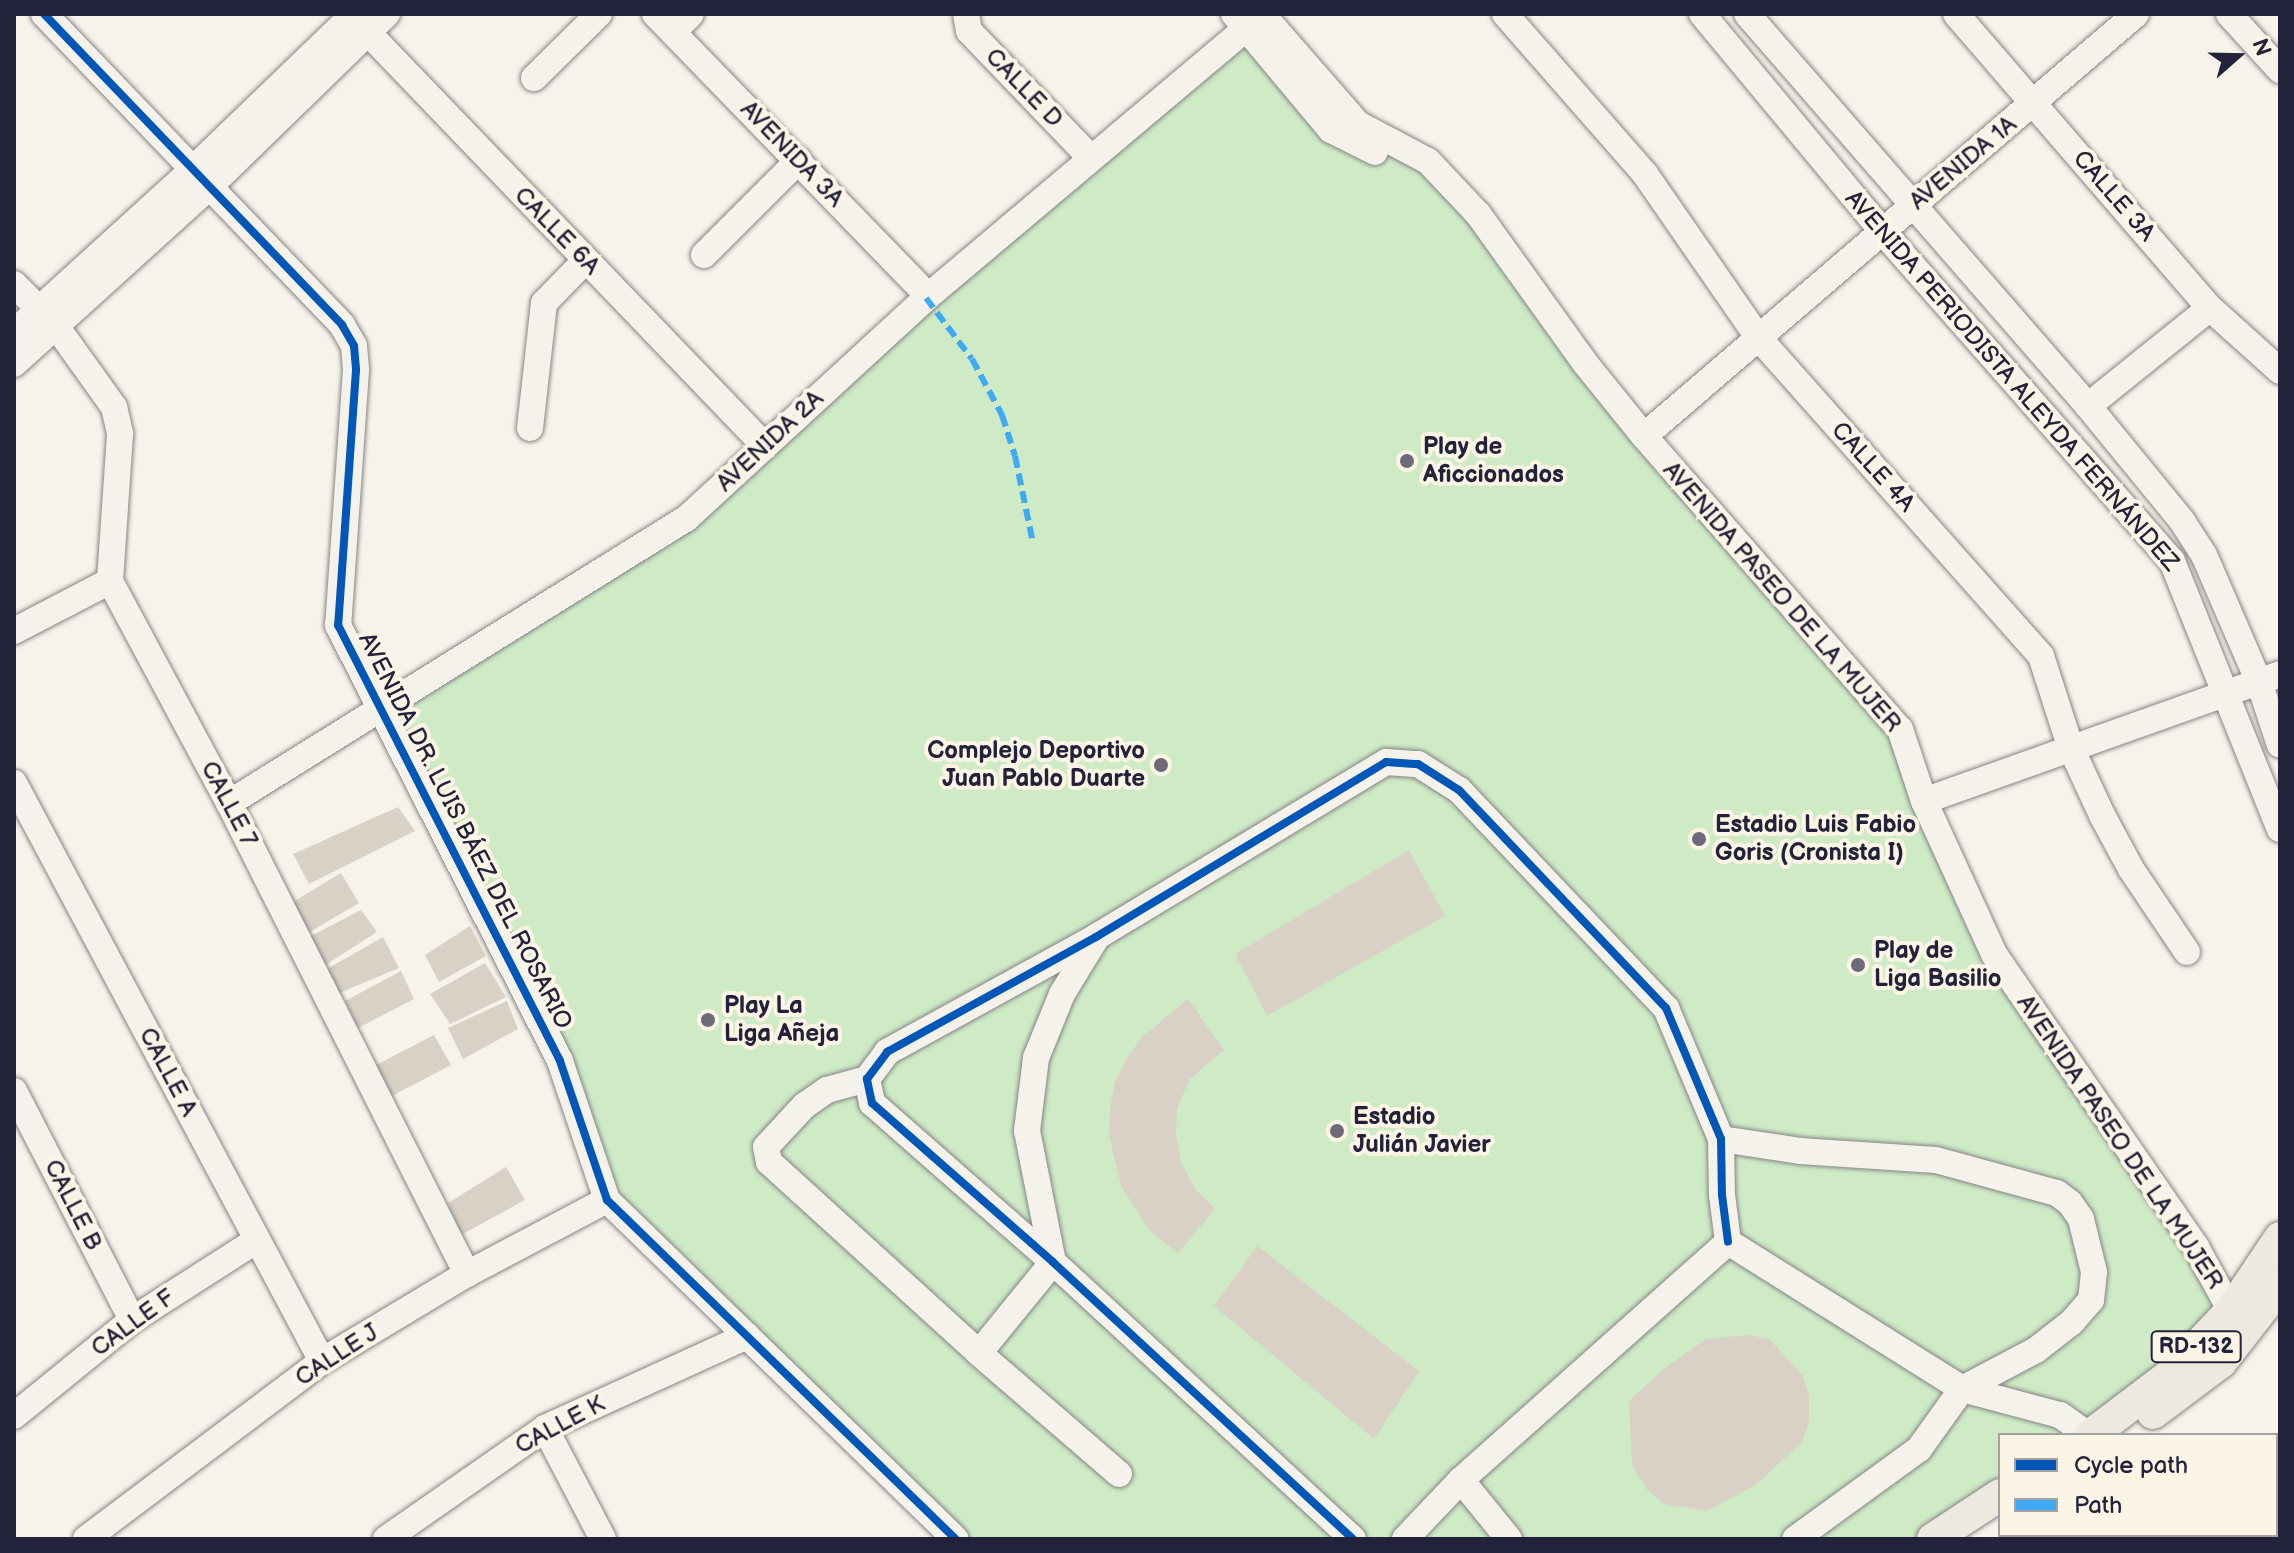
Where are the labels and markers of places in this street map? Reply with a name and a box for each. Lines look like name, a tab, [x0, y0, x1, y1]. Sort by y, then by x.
place label: Play de Aficcionados	[1423, 433, 1564, 489]
marker: Play de Aficcionados	[1398, 452, 1416, 470]
place label: Complejo Deportivo Juan Pablo Duarte	[927, 737, 1145, 793]
marker: Complejo Deportivo Juan Pablo Duarte	[1152, 756, 1170, 774]
place label: Estadio Luis Fabio Goris (Cronista I)	[1715, 811, 1916, 867]
marker: Estadio Luis Fabio Goris (Cronista I)	[1690, 830, 1708, 848]
place label: Play de Liga Basilio	[1874, 937, 2002, 993]
marker: Play de Liga Basilio	[1849, 956, 1867, 974]
place label: Play La Liga Añeja	[724, 992, 839, 1048]
marker: Play La Liga Añeja	[699, 1011, 717, 1029]
place label: Estadio Julián Javier	[1353, 1103, 1491, 1159]
marker: Estadio Julián Javier	[1328, 1122, 1346, 1140]

